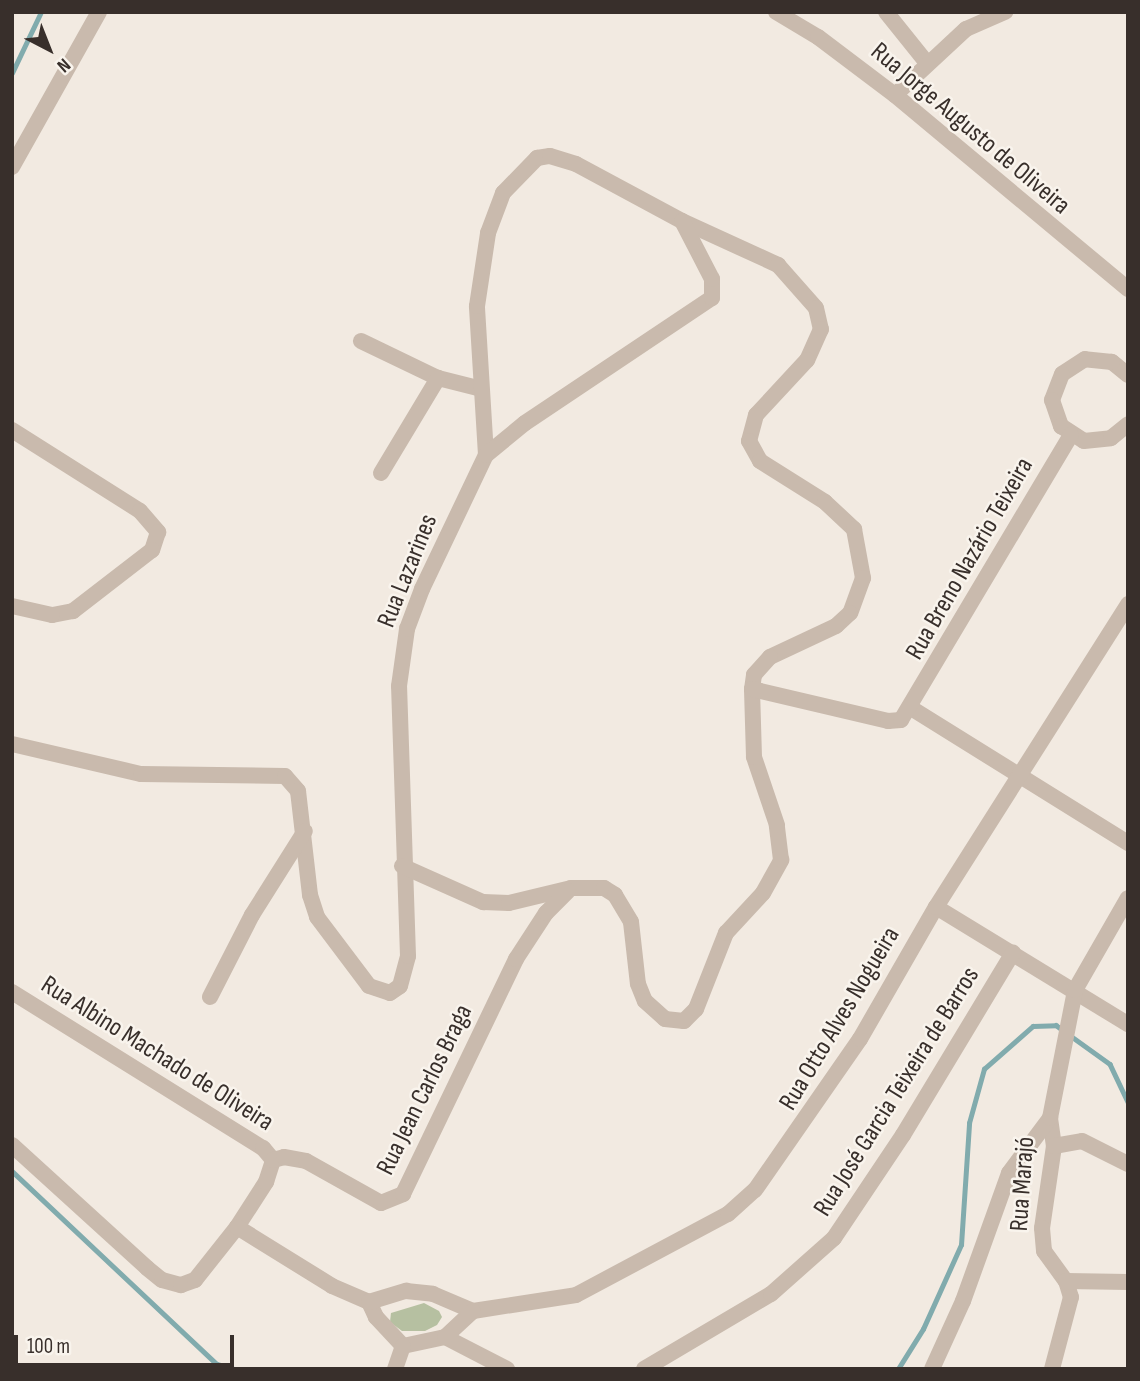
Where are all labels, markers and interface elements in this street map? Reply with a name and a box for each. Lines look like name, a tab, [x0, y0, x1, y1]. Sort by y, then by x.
north arrow	[14, 14, 84, 84]
street label: Rua Jorge Augusto de Oliveira	[864, 36, 1076, 222]
text: N	[52, 53, 75, 77]
street label: Rua Breno Nazário Teixeira	[900, 453, 1040, 665]
street label: Rua Lazarines	[371, 510, 445, 632]
street label: Rua Otto Alves Nogueira	[773, 922, 907, 1116]
street label: Rua José Garcia Teixeira de Barros	[807, 962, 987, 1222]
street label: Rua Albino Machado de Oliveira	[35, 970, 279, 1138]
street label: Rua Jean Carlos Braga	[370, 1000, 480, 1180]
street label: Rua Marajó	[1004, 1136, 1042, 1232]
scale bar	[18, 1322, 238, 1366]
text: 100 m	[27, 1334, 70, 1359]

